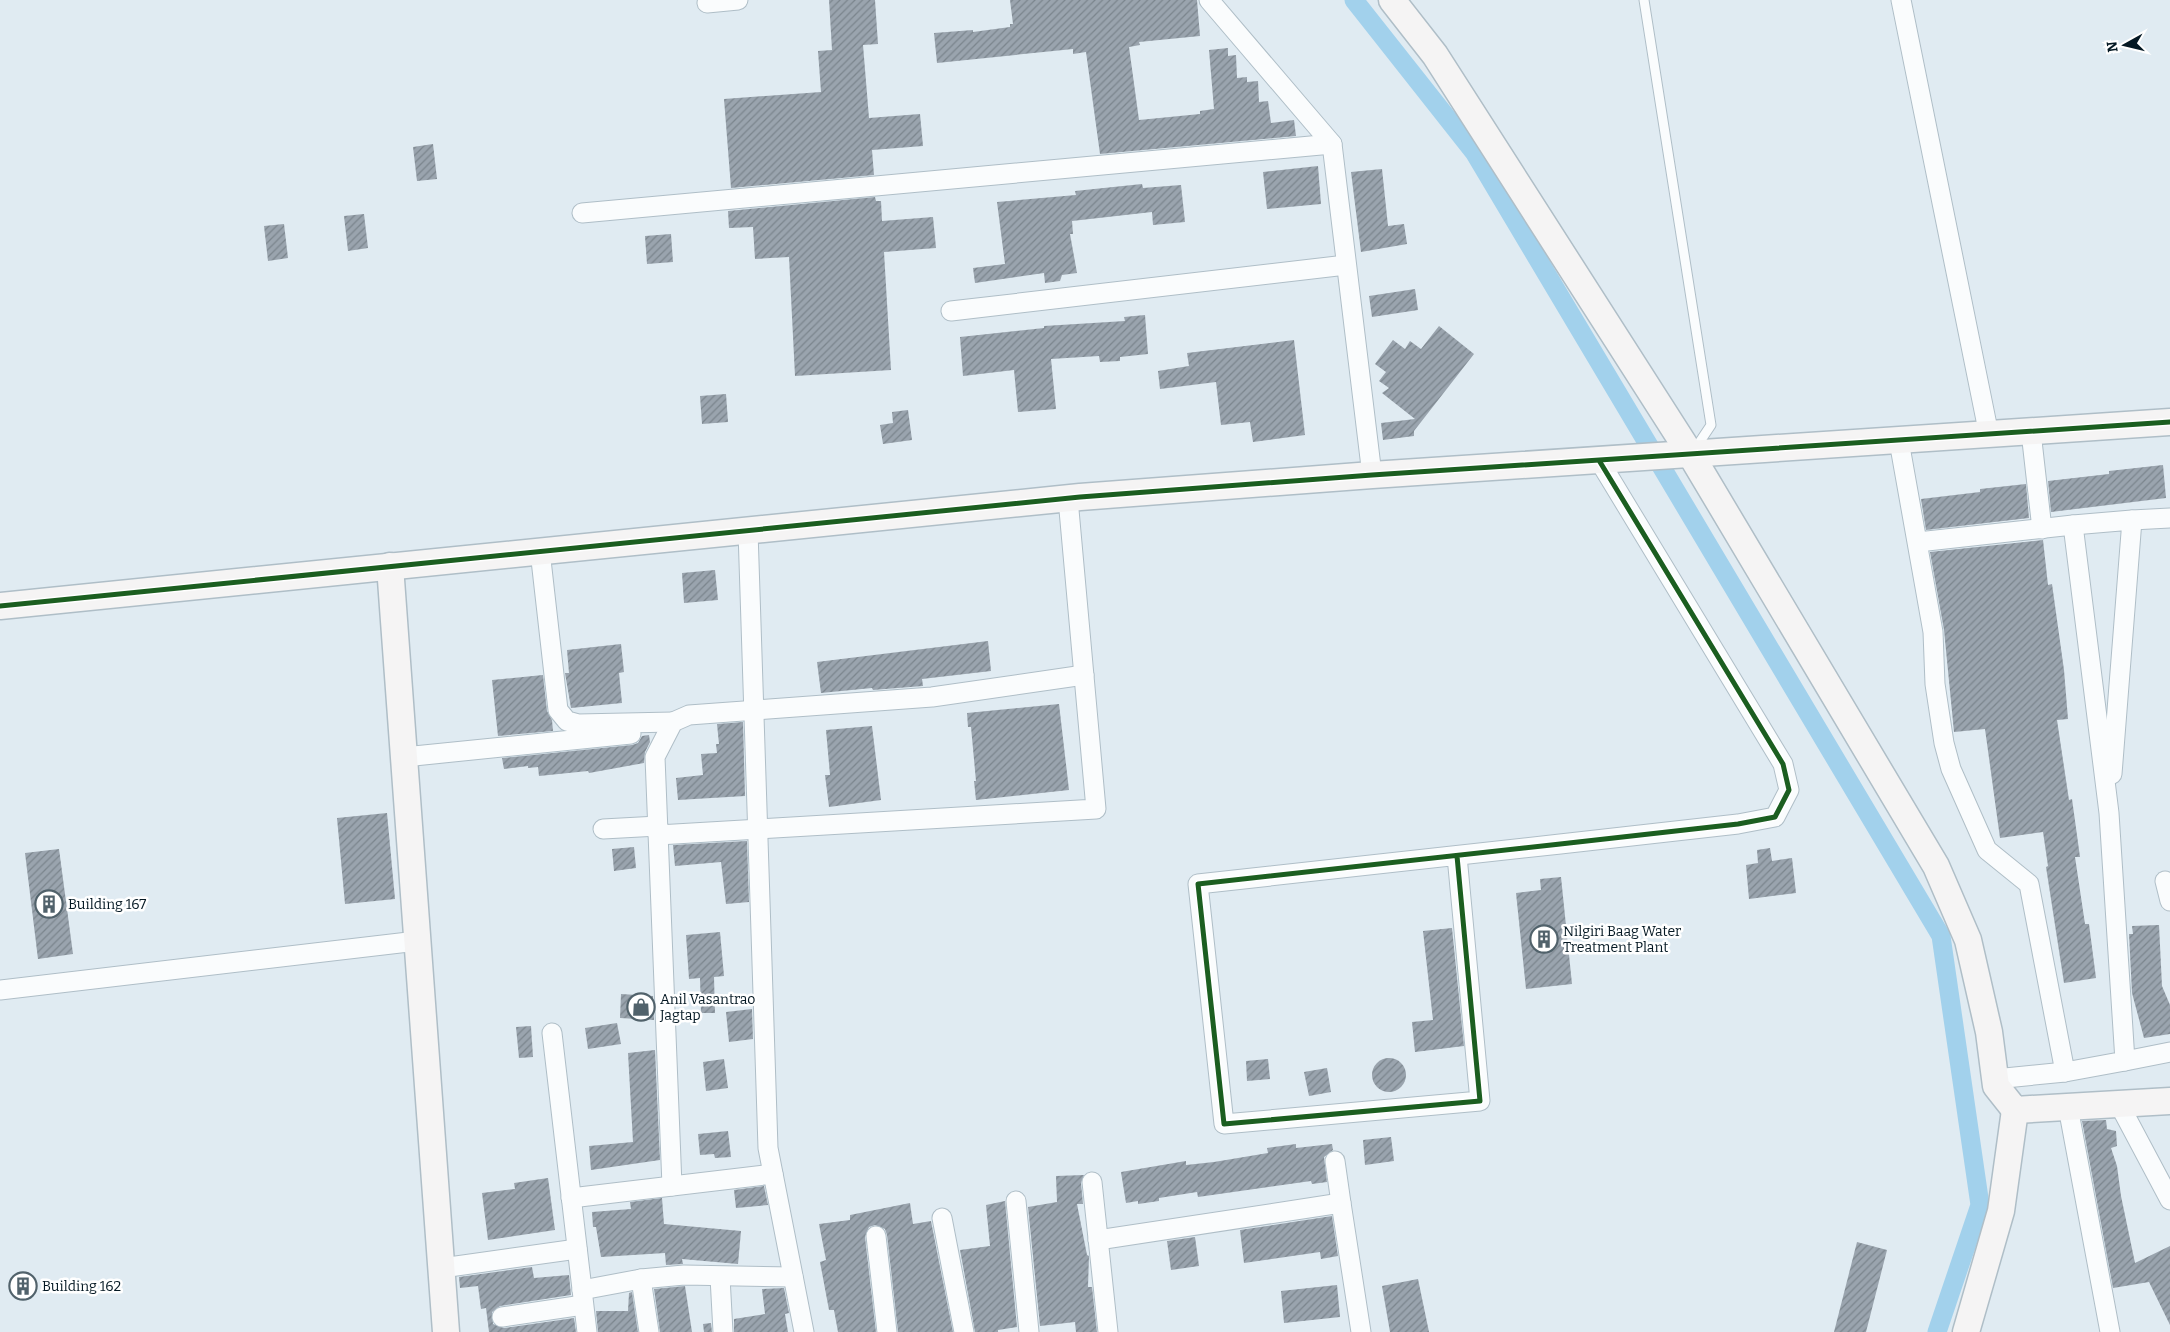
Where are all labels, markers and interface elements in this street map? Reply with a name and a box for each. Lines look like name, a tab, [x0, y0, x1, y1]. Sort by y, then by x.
north arrow	[2100, 20, 2150, 70]
text: N	[2103, 40, 2122, 53]
building icon: Building 167	[34, 889, 64, 919]
place label: Building 167	[68, 896, 146, 913]
place label: Nilgiri Baag Water Treatment Plant	[1563, 923, 1681, 956]
building icon: Nilgiri Baag Water Treatment Plant	[1529, 924, 1559, 954]
place label: Anil Vasantrao Jagtap	[659, 991, 755, 1024]
shop icon: Anil Vasantrao Jagtap	[626, 992, 656, 1022]
building icon: Building 162	[8, 1271, 38, 1301]
place label: Building 162	[42, 1278, 121, 1295]

